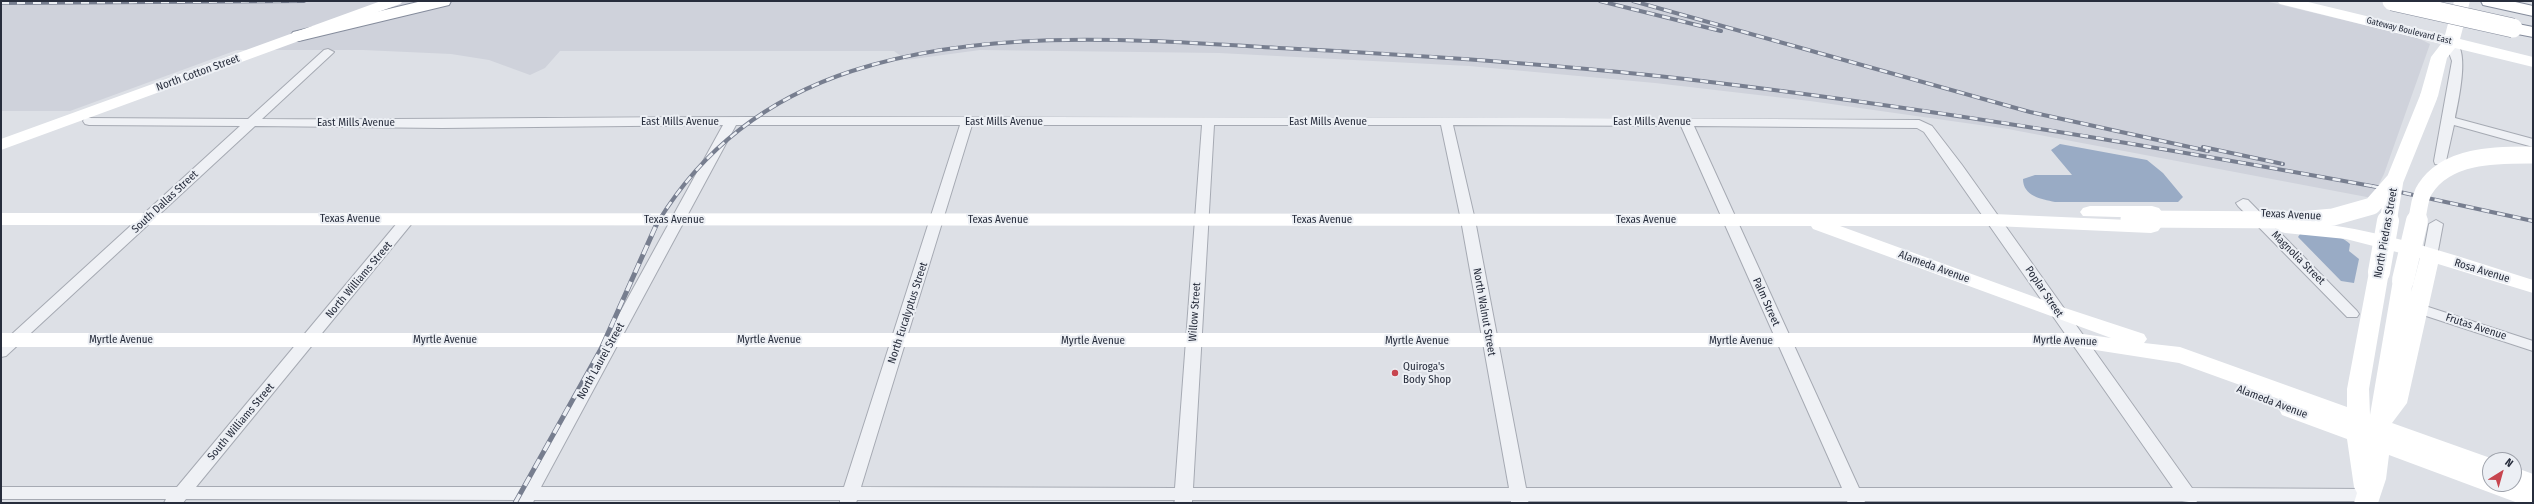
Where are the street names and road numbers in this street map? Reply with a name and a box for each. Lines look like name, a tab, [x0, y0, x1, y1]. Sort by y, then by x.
street label: Gateway Boulevard East	[2365, 15, 2453, 47]
street label: North Cotton Street	[155, 52, 241, 94]
street label: East Mills Avenue	[641, 115, 719, 129]
street label: East Mills Avenue	[965, 115, 1043, 129]
street label: East Mills Avenue	[1289, 115, 1367, 129]
street label: East Mills Avenue	[1613, 115, 1691, 129]
street label: East Mills Avenue	[317, 116, 395, 130]
street label: South Dallas Street	[129, 168, 201, 236]
street label: North Piedras Street	[2372, 187, 2400, 279]
street label: Texas Avenue	[2261, 207, 2321, 223]
street label: Texas Avenue	[320, 212, 380, 226]
street label: Texas Avenue	[644, 213, 704, 227]
street label: Texas Avenue	[968, 213, 1028, 227]
street label: Texas Avenue	[1292, 213, 1352, 227]
street label: Texas Avenue	[1616, 213, 1676, 227]
street label: Magnolia Street	[2268, 228, 2328, 288]
street label: North Williams Street	[323, 239, 395, 321]
street label: Alameda Avenue	[1897, 248, 1971, 286]
street label: Rosa Avenue	[2453, 256, 2511, 286]
street label: North Eucalyptus Street	[885, 260, 931, 366]
street label: Poplar Street	[2022, 264, 2066, 320]
street label: North Walnut Street	[1470, 267, 1498, 357]
street label: Palm Street	[1750, 276, 1782, 328]
street label: Willow Street	[1186, 282, 1204, 342]
street label: Frutas Avenue	[2444, 311, 2508, 343]
street label: North Laurel Street	[574, 320, 628, 402]
street label: Myrtle Avenue	[89, 333, 153, 347]
street label: Myrtle Avenue	[413, 333, 477, 347]
street label: Myrtle Avenue	[737, 333, 801, 347]
street label: Myrtle Avenue	[2033, 333, 2097, 349]
street label: Myrtle Avenue	[1061, 334, 1125, 348]
street label: Myrtle Avenue	[1385, 334, 1449, 348]
street label: Myrtle Avenue	[1709, 334, 1773, 348]
street label: South Williams Street	[205, 381, 277, 463]
street label: Alameda Avenue	[2235, 382, 2309, 422]

